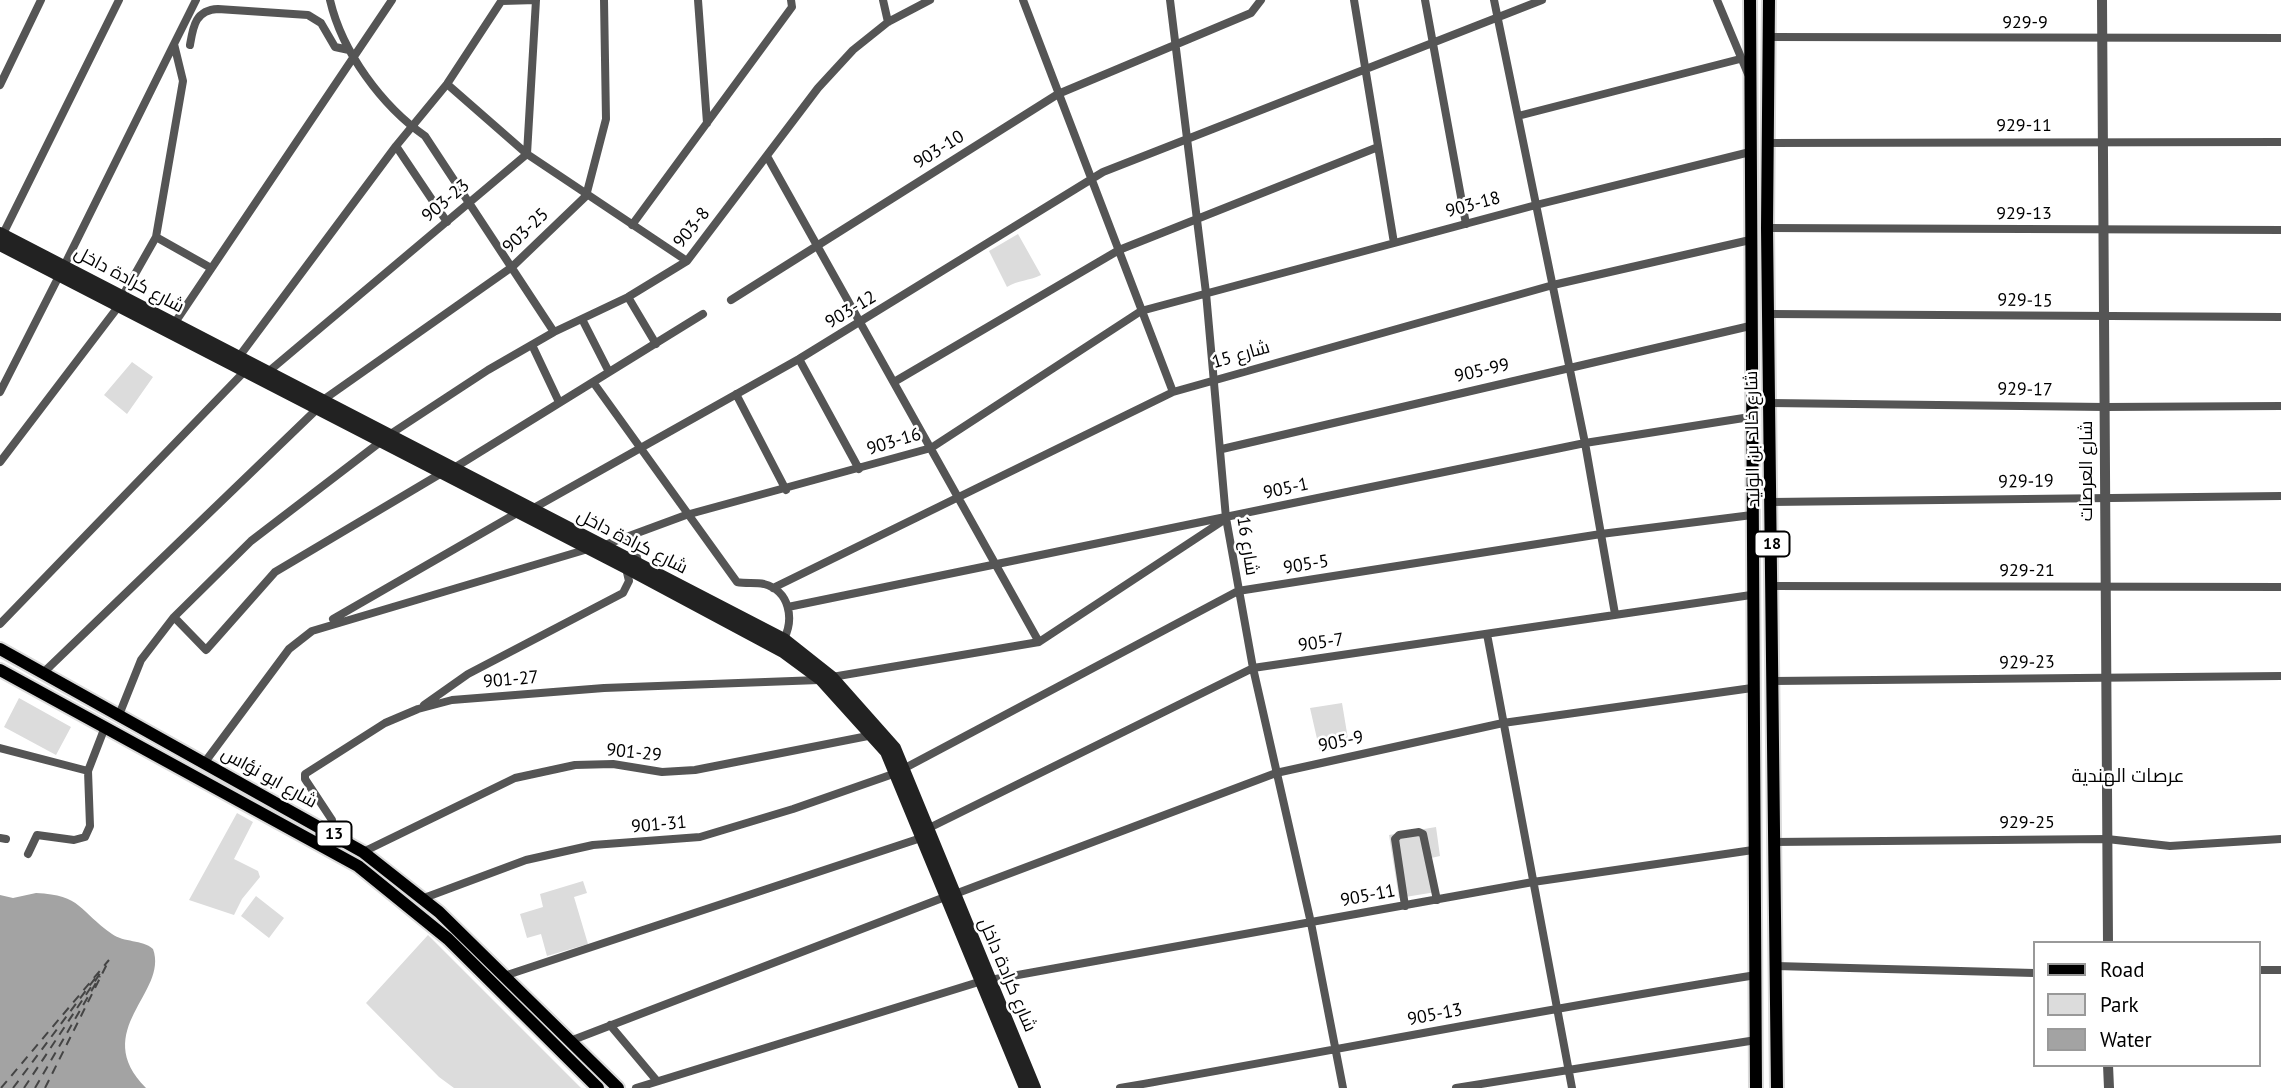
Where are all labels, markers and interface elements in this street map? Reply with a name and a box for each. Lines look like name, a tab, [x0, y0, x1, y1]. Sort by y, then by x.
street label: 929-9	[2002, 12, 2048, 34]
street label: 929-11	[1996, 115, 2052, 137]
street label: 903-10	[910, 126, 968, 174]
street label: 903-23	[418, 175, 474, 227]
street label: 903-18	[1443, 187, 1503, 223]
street label: 903-8	[669, 203, 715, 253]
street label: 929-13	[1996, 203, 2052, 225]
street label: 903-25	[499, 204, 553, 258]
street label: شارع كرادة داخل	[70, 242, 188, 318]
street label: 903-12	[822, 286, 880, 334]
street label: 929-15	[1997, 290, 2053, 312]
street label: شارع 15	[1210, 336, 1272, 374]
street label: 905-99	[1453, 354, 1511, 388]
street label: شارع خالد بن الوليد	[1741, 371, 1765, 507]
street label: 929-17	[1997, 379, 2053, 401]
street label: شارع العرصات	[2076, 421, 2098, 521]
street label: 903-16	[864, 424, 924, 460]
street label: 929-19	[1998, 471, 2054, 493]
street label: 905-1	[1261, 474, 1311, 504]
street label: شارع كرادة داخل	[573, 505, 691, 579]
street label: شارع 16	[1232, 515, 1262, 577]
road number: 18	[1754, 531, 1790, 556]
street label: 905-5	[1282, 551, 1330, 579]
street label: 929-21	[1999, 560, 2055, 582]
street label: 905-7	[1297, 629, 1345, 657]
street label: 929-23	[1999, 652, 2055, 674]
street label: 901-27	[482, 667, 540, 693]
street label: 905-9	[1316, 727, 1366, 757]
street label: 901-29	[605, 739, 663, 767]
street label: شارع ابو نؤاس	[217, 743, 321, 813]
district label: عرصات الهندية	[2072, 766, 2184, 788]
street label: 901-31	[630, 812, 688, 838]
street label: 929-25	[1999, 812, 2055, 834]
road number: 13	[316, 821, 352, 846]
street label: 905-11	[1339, 880, 1397, 912]
street label: شارع كرادة داخل	[973, 915, 1041, 1035]
legend	[2032, 941, 2260, 1067]
text: Road	[2100, 956, 2144, 983]
text: Park	[2100, 991, 2139, 1018]
street label: 905-13	[1406, 999, 1464, 1031]
text: Water	[2100, 1026, 2152, 1053]

